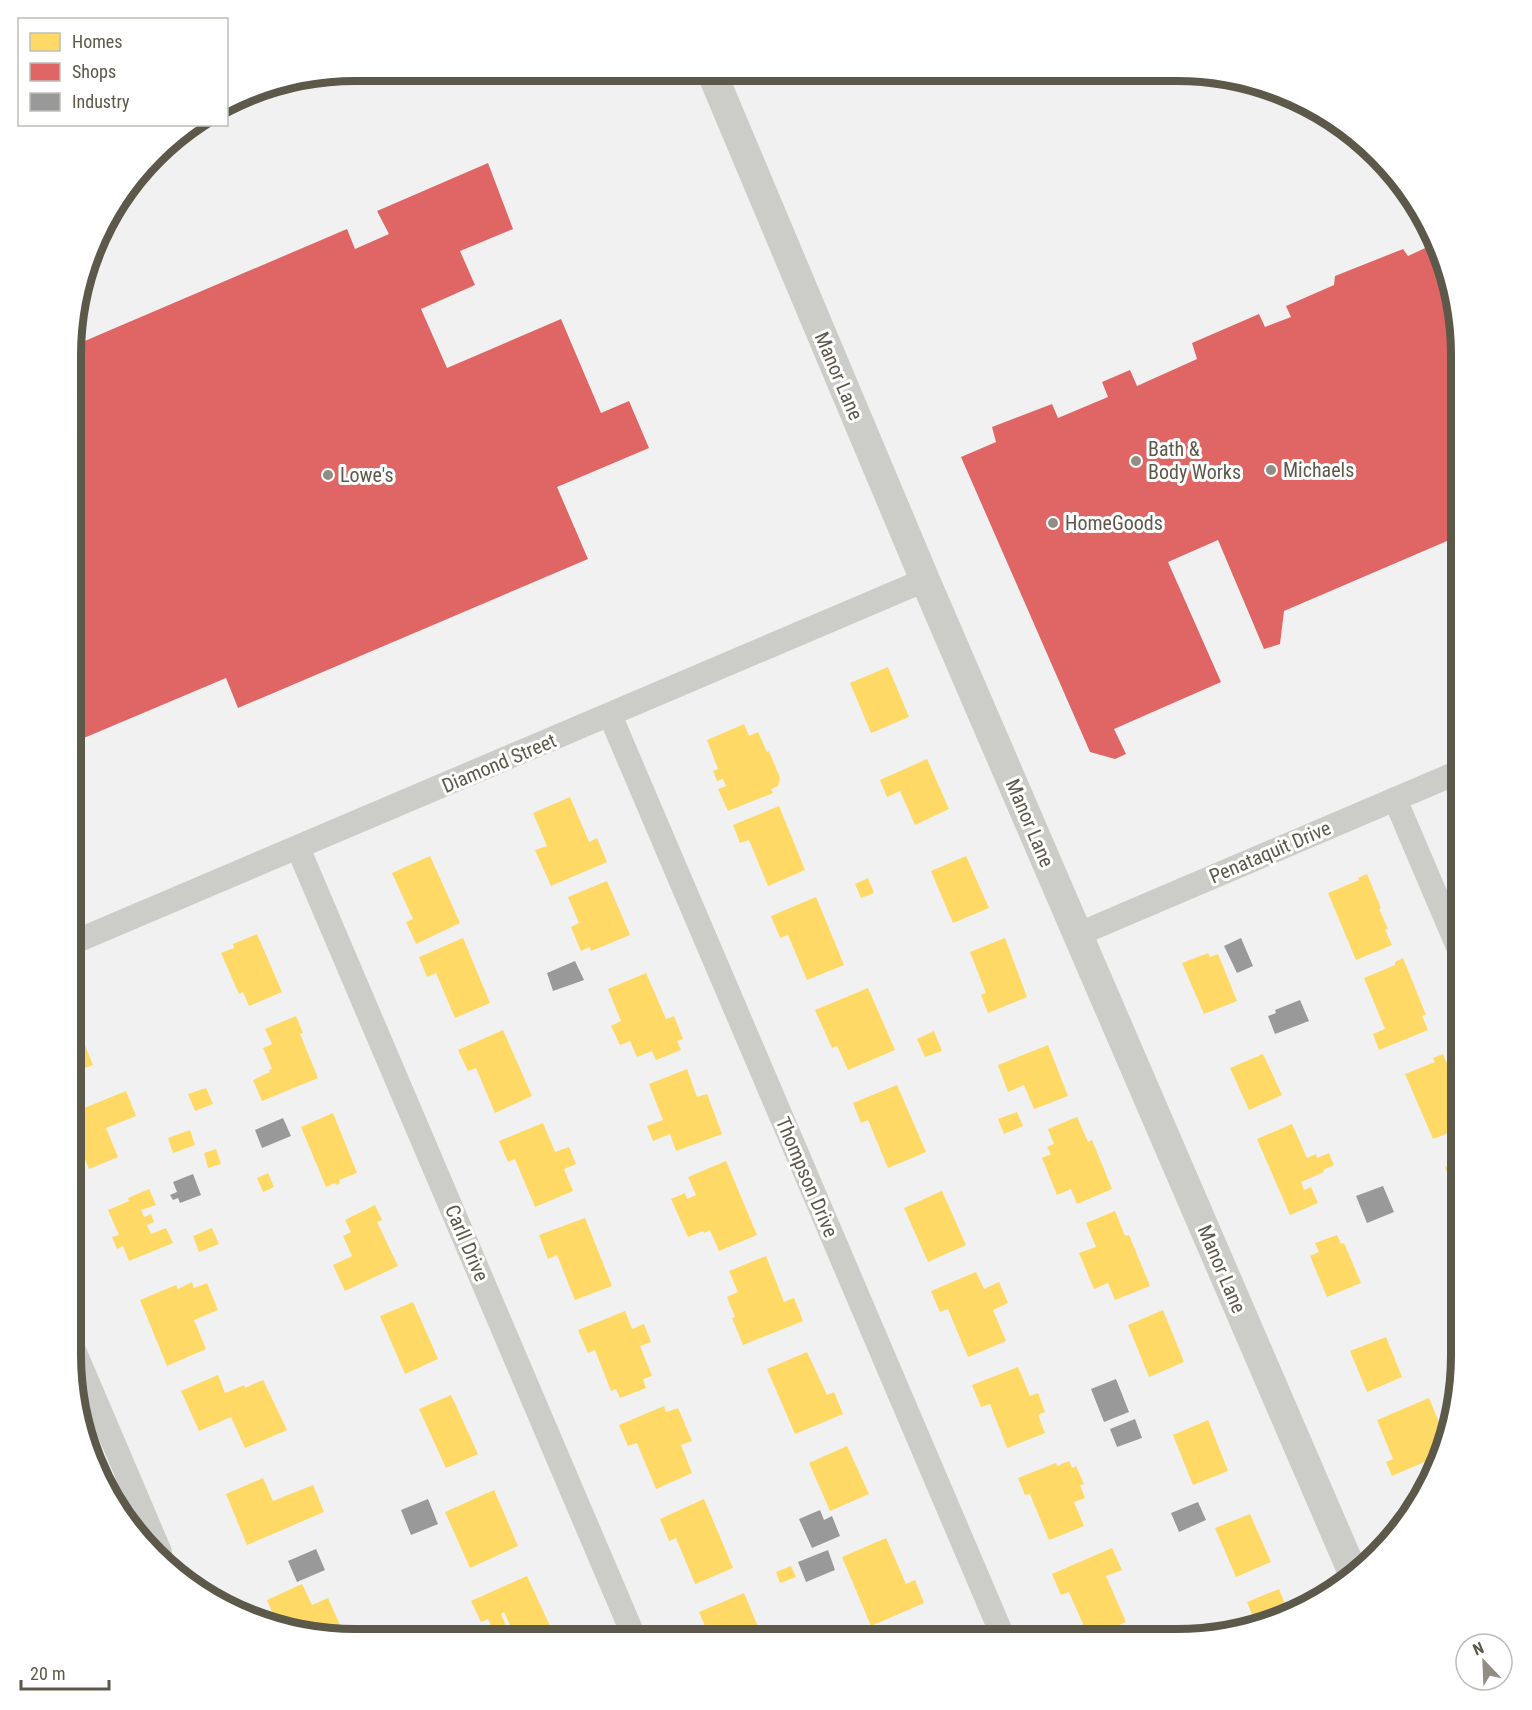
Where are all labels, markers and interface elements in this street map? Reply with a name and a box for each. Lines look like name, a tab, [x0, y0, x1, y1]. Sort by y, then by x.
legend	[18, 18, 228, 126]
text: Homes	[72, 31, 122, 52]
text: Shops	[72, 61, 116, 82]
text: Industry	[72, 91, 130, 112]
street label: Manor Lane	[810, 328, 868, 424]
place label: Bath & Body Works	[1148, 437, 1241, 484]
marker: Bath & Body Works	[1129, 454, 1143, 468]
place label: Michaels	[1283, 458, 1354, 482]
place label: Lowe's	[340, 463, 394, 487]
marker: Michaels	[1264, 463, 1278, 477]
marker: Lowe's	[321, 468, 335, 482]
place label: HomeGoods	[1065, 511, 1163, 535]
marker: HomeGoods	[1046, 516, 1060, 530]
street label: Diamond Street	[438, 728, 560, 798]
street label: Manor Lane	[1001, 775, 1059, 871]
street label: Penataquit Drive	[1206, 816, 1334, 888]
street label: Thompson Drive	[771, 1113, 843, 1241]
street label: Carll Drive	[440, 1201, 494, 1285]
street label: Manor Lane	[1193, 1221, 1251, 1317]
north arrow	[1454, 1632, 1514, 1692]
text: N	[1470, 1638, 1487, 1659]
scale bar	[21, 1653, 110, 1691]
text: 20 m	[30, 1663, 65, 1684]

